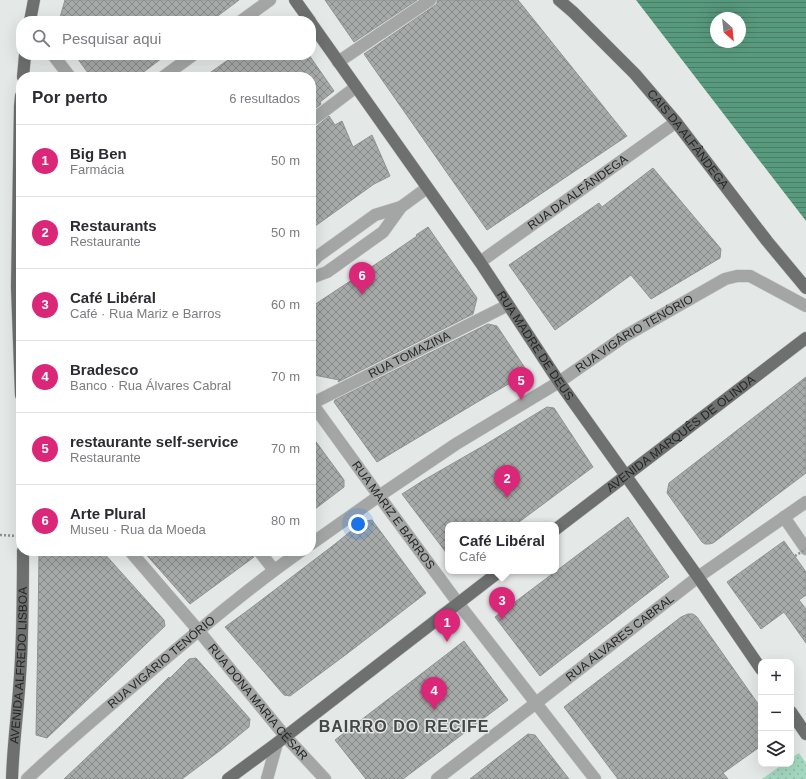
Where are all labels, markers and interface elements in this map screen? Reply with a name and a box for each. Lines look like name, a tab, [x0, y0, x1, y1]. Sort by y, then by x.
north arrow	[710, 12, 746, 48]
search box	[16, 16, 316, 60]
icon: search	[30, 27, 52, 49]
text: Pesquisar aqui	[62, 30, 161, 47]
street label: CAIS DA ALFÂNDEGA	[644, 87, 731, 192]
text: Por perto	[32, 88, 108, 107]
text: 6 resultados	[229, 91, 300, 106]
text: Big Ben	[70, 145, 127, 162]
street label: RUA DA ALFÂNDEGA	[525, 152, 630, 233]
text: 1	[41, 153, 49, 168]
text: 50 m	[271, 153, 300, 168]
text: Farmácia	[70, 162, 124, 177]
text: Restaurants	[70, 217, 157, 234]
text: 2	[41, 225, 49, 240]
text: 50 m	[271, 225, 300, 240]
text: Restaurante	[70, 234, 141, 249]
pin: 6	[349, 262, 375, 295]
street label: RUA MADRE DE DEUS	[494, 288, 577, 403]
text: Café Libéral	[70, 289, 156, 306]
street label: RUA VIGÁRIO TENÓRIO	[573, 292, 696, 375]
text: 3	[41, 297, 49, 312]
text: 60 m	[271, 297, 300, 312]
text: Café · Rua Mariz e Barros	[70, 306, 221, 321]
street label: RUA TOMAZINA	[366, 328, 452, 381]
text: Bradesco	[70, 361, 138, 378]
pin: 5	[508, 367, 534, 400]
text: 4	[41, 369, 49, 384]
text: 70 m	[271, 369, 300, 384]
street label: AVENIDA MARQUÊS DE OLINDA	[604, 372, 758, 495]
text: Banco · Rua Álvares Cabral	[70, 378, 231, 393]
text: restaurante self-service	[70, 433, 238, 450]
text: 5	[41, 441, 49, 456]
text: 70 m	[271, 441, 300, 456]
text: Restaurante	[70, 450, 141, 465]
street label: RUA MARIZ E BARROS	[349, 458, 438, 572]
pin: 2	[494, 465, 520, 498]
text: Arte Plural	[70, 505, 146, 522]
text: 6	[41, 513, 49, 528]
text: 80 m	[271, 513, 300, 528]
your location	[348, 514, 368, 534]
text: Museu · Rua da Moeda	[70, 522, 206, 537]
popup	[445, 522, 559, 574]
text: Café Libéral	[459, 532, 545, 549]
text: Café	[459, 549, 487, 564]
street label: AVENIDA ALFREDO LISBOA	[7, 587, 30, 744]
pin: 3	[489, 587, 515, 620]
street label: RUA ÁLVARES CABRAL	[563, 591, 677, 684]
pin: 1	[434, 609, 460, 642]
street label: RUA VIGÁRIO TENÓRIO	[105, 613, 218, 711]
street label: RUA DONA MARIA CÉSAR	[205, 641, 311, 763]
map controls	[758, 659, 794, 767]
button: +	[758, 659, 794, 695]
pin: 4	[421, 677, 447, 710]
button: −	[758, 695, 794, 731]
district label: BAIRRO DO RECIFE	[319, 718, 489, 735]
button: layers	[758, 731, 794, 767]

